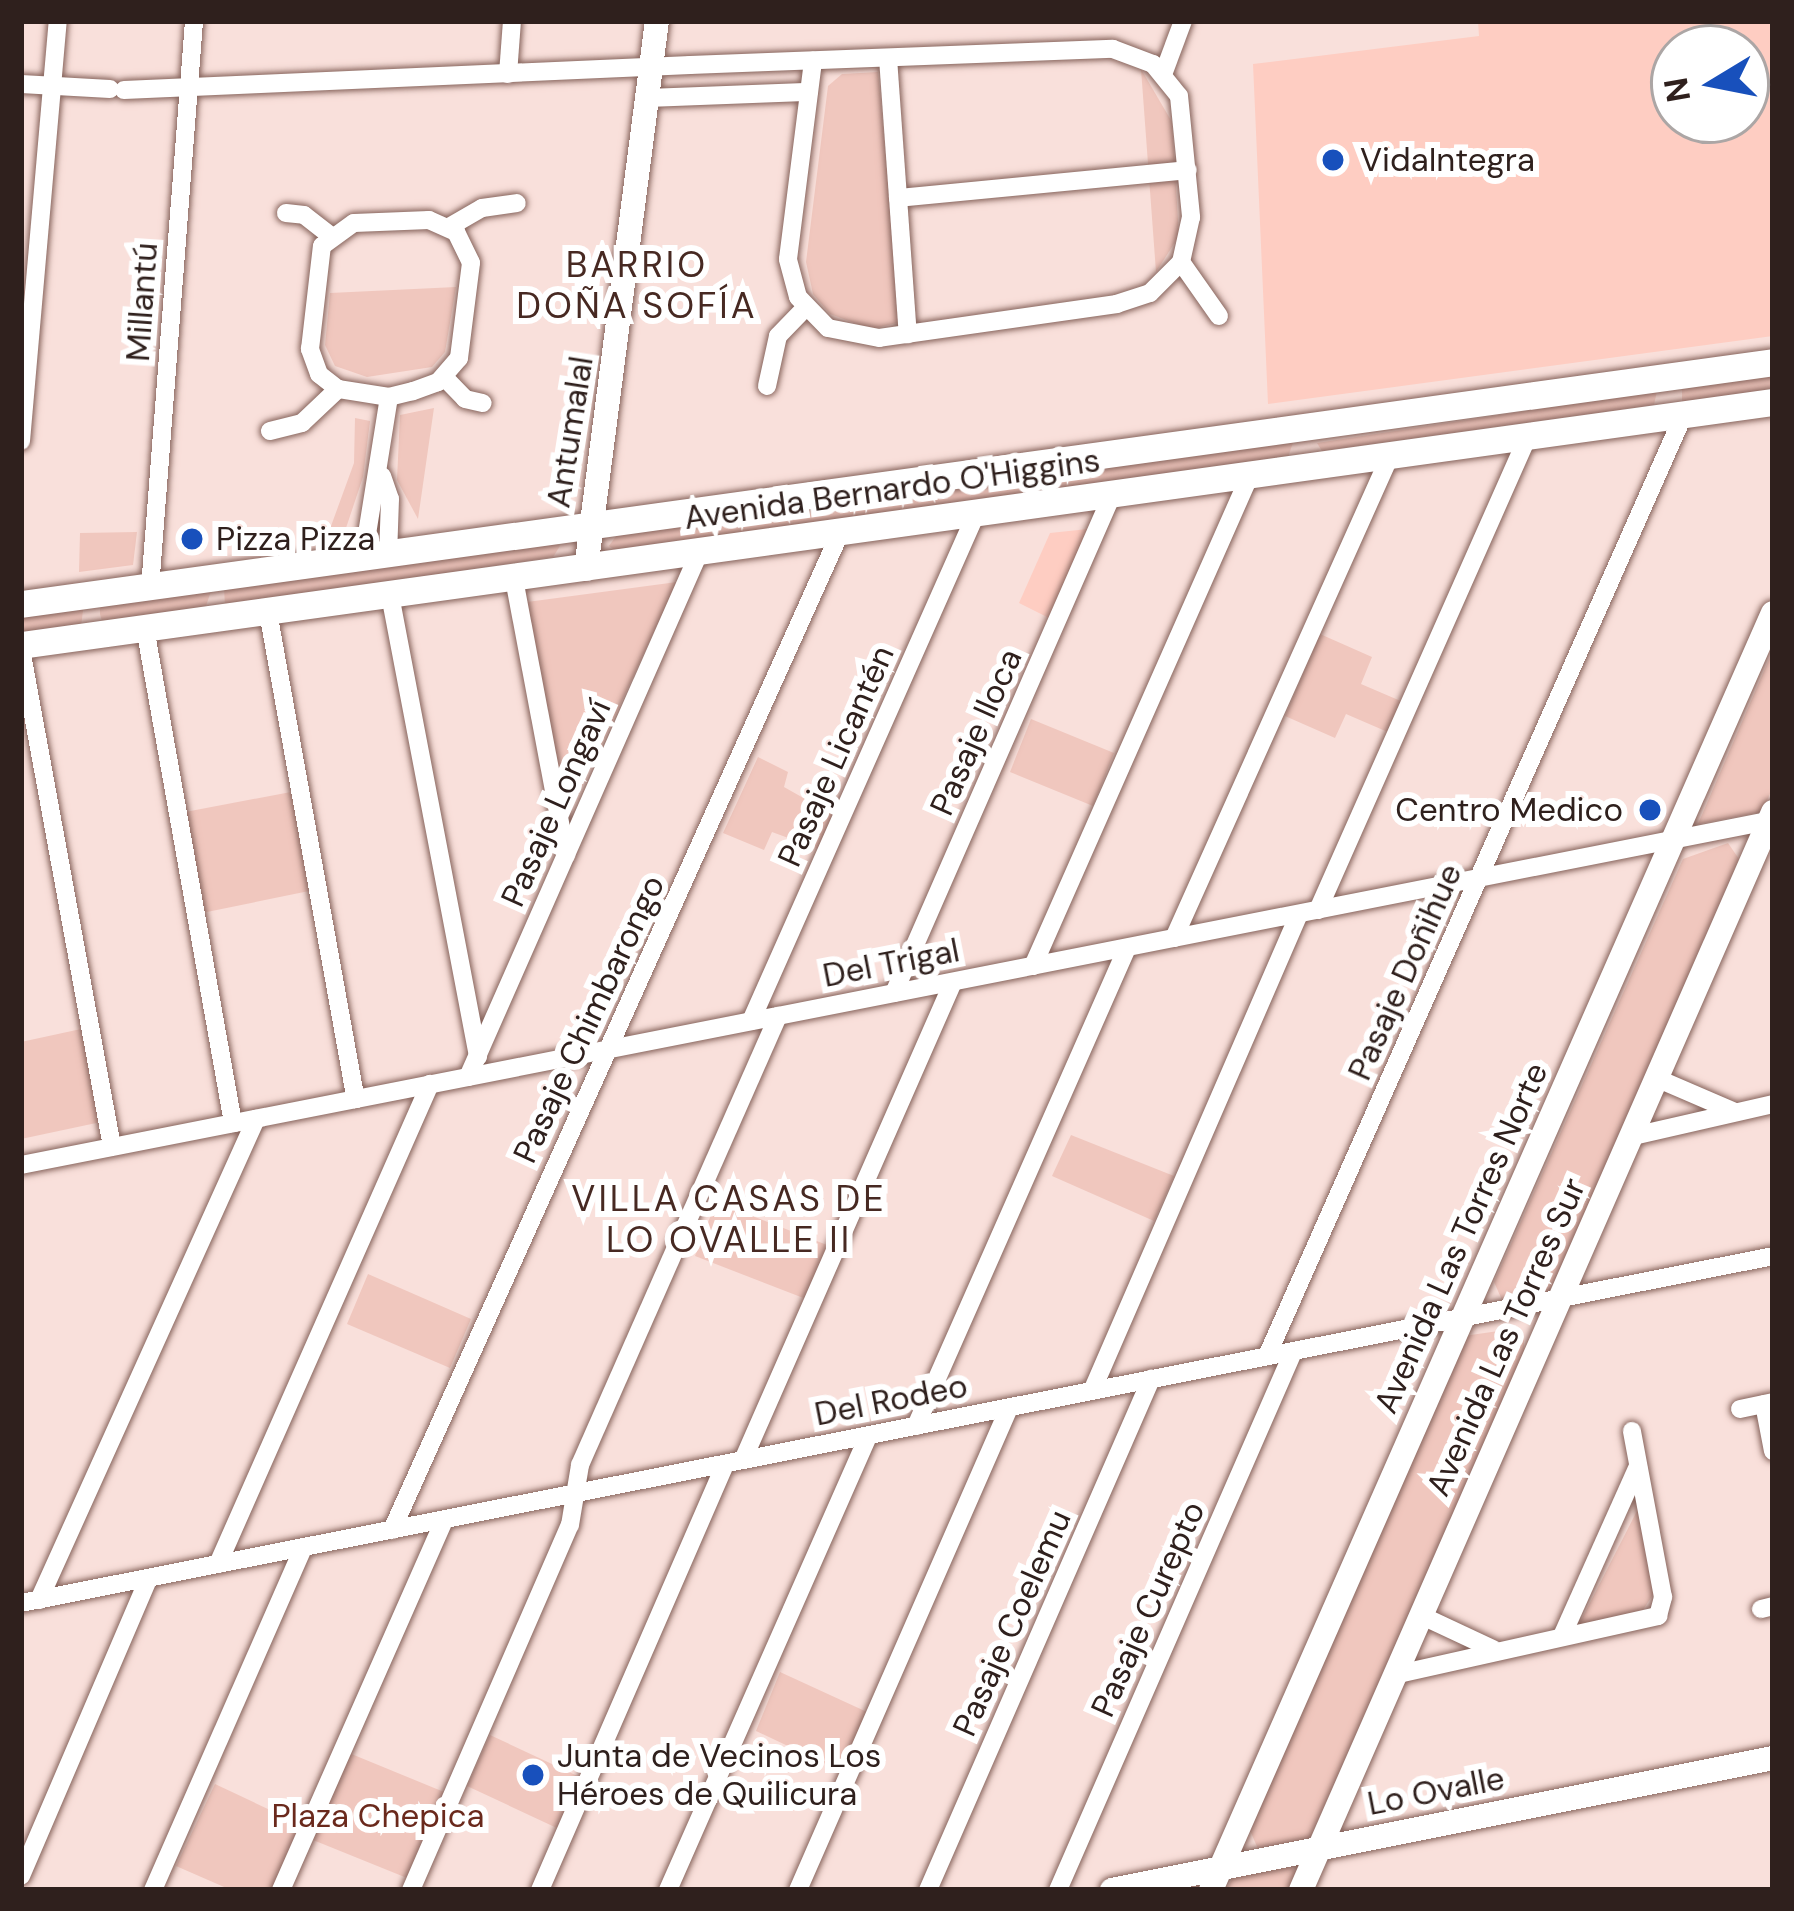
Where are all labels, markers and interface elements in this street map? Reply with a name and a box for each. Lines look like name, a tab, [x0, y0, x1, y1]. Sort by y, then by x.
north arrow	[1650, 24, 1770, 144]
text: N	[1654, 74, 1700, 105]
place label: VidaIntegra	[1360, 140, 1535, 180]
marker: VidaIntegra	[1317, 144, 1349, 176]
street label: Millantú	[118, 241, 166, 363]
district label: BARRIO DOÑA SOFÍA	[516, 242, 758, 327]
street label: Antumalal	[538, 353, 602, 511]
street label: Avenida Bernardo O'Higgins	[681, 440, 1103, 538]
place label: Pizza Pizza	[216, 519, 375, 559]
marker: Pizza Pizza	[179, 526, 205, 552]
street label: Pasaje Licantén	[770, 639, 902, 873]
street label: Pasaje Iloca	[922, 643, 1030, 821]
street label: Pasaje Longaví	[493, 694, 619, 912]
place label: Centro Medico	[1395, 790, 1623, 830]
marker: Centro Medico	[1634, 794, 1666, 826]
street label: Pasaje Doñihue	[1340, 858, 1470, 1086]
street label: Pasaje Chimbarongo	[505, 869, 673, 1169]
street label: Del Trigal	[819, 930, 963, 996]
street label: Avenida Las Torres Norte	[1366, 1057, 1556, 1419]
street label: Avenida Las Torres Sur	[1418, 1172, 1594, 1502]
district label: VILLA CASAS DE LO OVALLE II	[571, 1176, 887, 1261]
street label: Del Rodeo	[811, 1366, 971, 1434]
street label: Pasaje Curepto	[1083, 1495, 1213, 1723]
street label: Pasaje Coelemu	[945, 1504, 1079, 1742]
place label: Junta de Vecinos Los Héroes de Quilicura	[557, 1736, 881, 1814]
street label: Lo Ovalle	[1364, 1758, 1508, 1824]
marker: Junta de Vecinos Los Héroes de Quilicura	[520, 1762, 546, 1788]
park label: Plaza Chepica	[271, 1796, 485, 1836]

